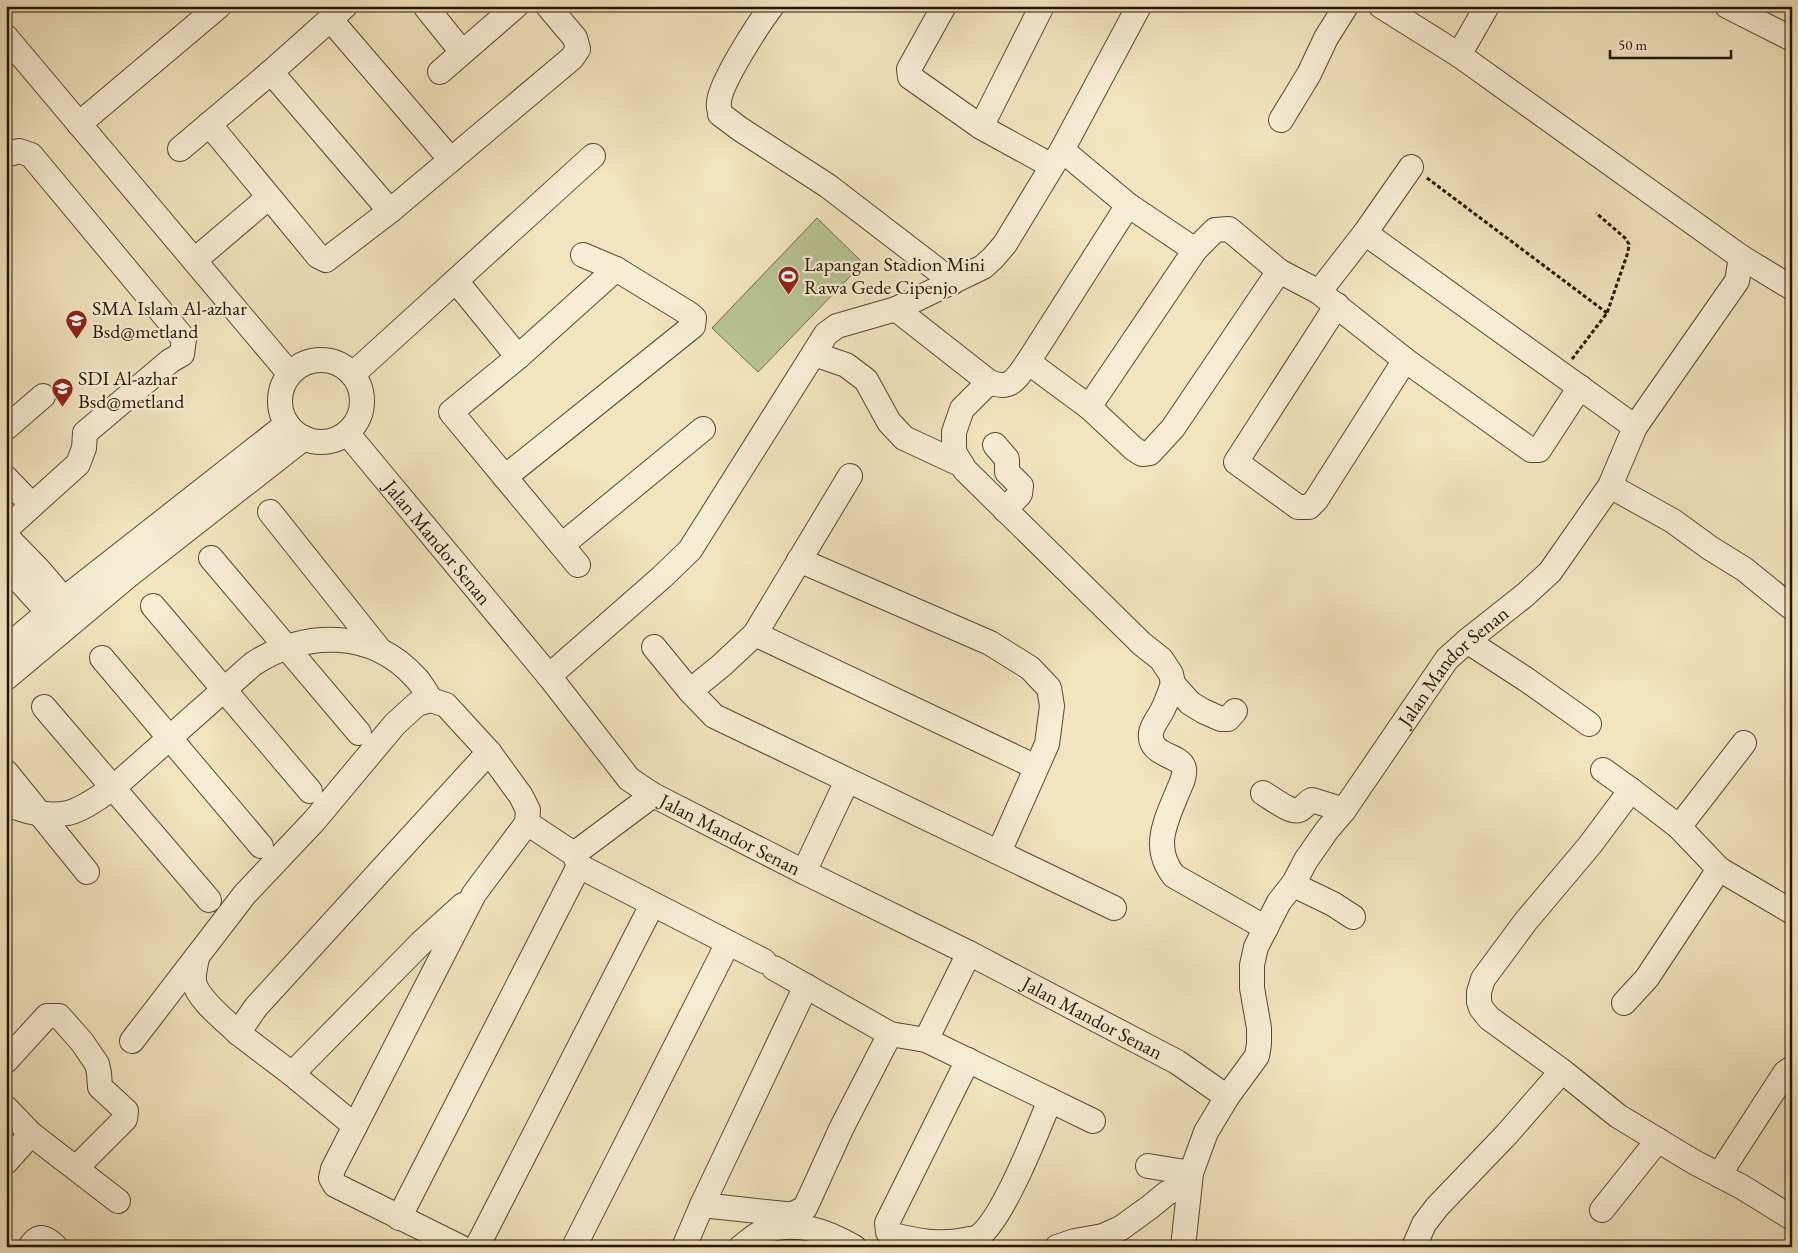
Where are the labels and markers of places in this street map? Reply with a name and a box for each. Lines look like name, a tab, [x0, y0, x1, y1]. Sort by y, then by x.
place label: Lapangan Stadion Mini Rawa Gede Cipenjo	[804, 251, 985, 300]
sports icon: Lapangan Stadion Mini Rawa Gede Cipenjo	[776, 264, 800, 295]
place label: SMA Islam Al-azhar Bsd@metland	[92, 295, 247, 344]
school or university icon: SMA Islam Al-azhar Bsd@metland	[64, 308, 88, 339]
place label: SDI Al-azhar Bsd@metland	[78, 365, 185, 414]
school or university icon: SDI Al-azhar Bsd@metland	[50, 377, 74, 408]

